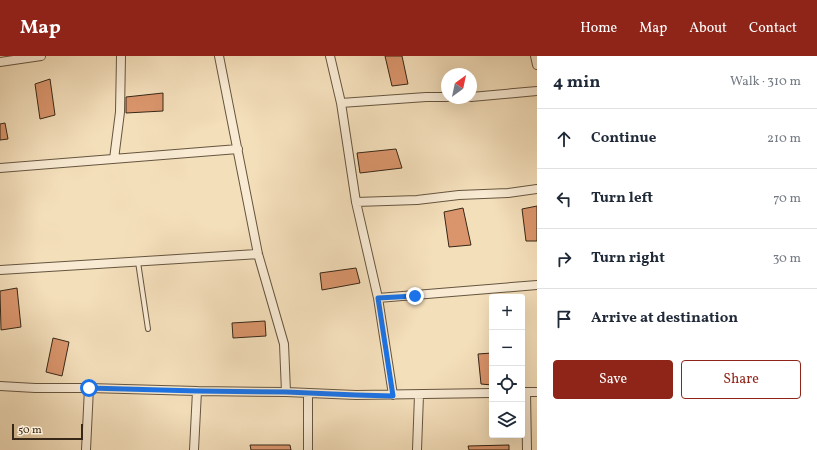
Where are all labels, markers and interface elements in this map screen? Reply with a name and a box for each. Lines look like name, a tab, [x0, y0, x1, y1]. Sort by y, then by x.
text: Map	[20, 15, 61, 41]
text: Home	[580, 19, 617, 38]
text: Map	[639, 19, 667, 38]
text: About	[689, 19, 727, 38]
text: Contact	[749, 19, 797, 38]
north arrow	[441, 68, 477, 104]
text: 4 min	[553, 71, 600, 94]
text: Walk · 310 m	[730, 73, 801, 91]
icon: ahead	[553, 128, 575, 150]
text: Continue	[591, 128, 656, 149]
text: 210 m	[767, 130, 801, 148]
icon: left	[553, 188, 575, 210]
text: Turn left	[591, 188, 653, 209]
text: 70 m	[773, 190, 801, 208]
icon: right	[553, 248, 575, 270]
text: Turn right	[591, 248, 665, 269]
text: 30 m	[773, 250, 801, 268]
route end	[406, 287, 424, 305]
map controls	[489, 294, 525, 438]
button: +	[489, 294, 525, 330]
icon: arrive	[553, 308, 575, 330]
text: Arrive at destination	[591, 308, 738, 329]
button: −	[489, 330, 525, 366]
button: Save	[553, 360, 673, 399]
button: Share	[681, 360, 801, 399]
button: locate	[489, 366, 525, 402]
route start	[80, 379, 98, 397]
button: layers	[489, 402, 525, 438]
scale bar	[12, 422, 83, 441]
text: 50 m	[18, 423, 42, 438]

